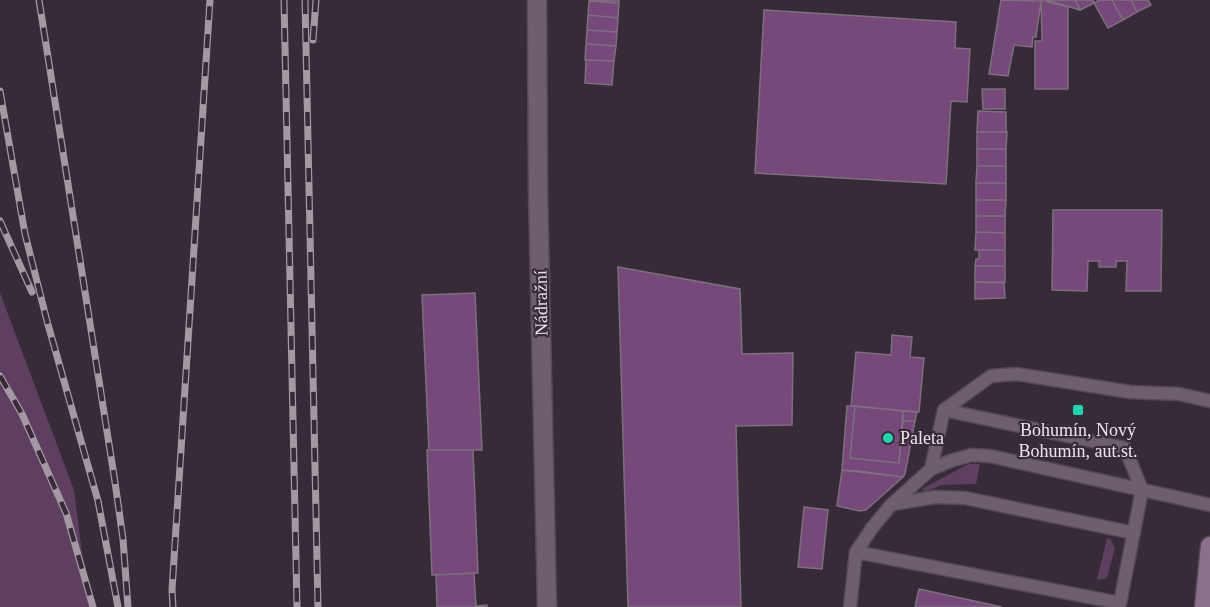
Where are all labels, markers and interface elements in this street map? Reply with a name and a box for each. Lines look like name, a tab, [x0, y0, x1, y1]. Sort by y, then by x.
street label: Nádražní	[530, 270, 552, 336]
marker: Bohumín, Nový Bohumín, aut.st.	[1071, 403, 1085, 417]
place label: Bohumín, Nový Bohumín, aut.st.	[1018, 420, 1138, 461]
place label: Paleta	[900, 428, 944, 448]
marker: Paleta	[881, 431, 895, 445]

